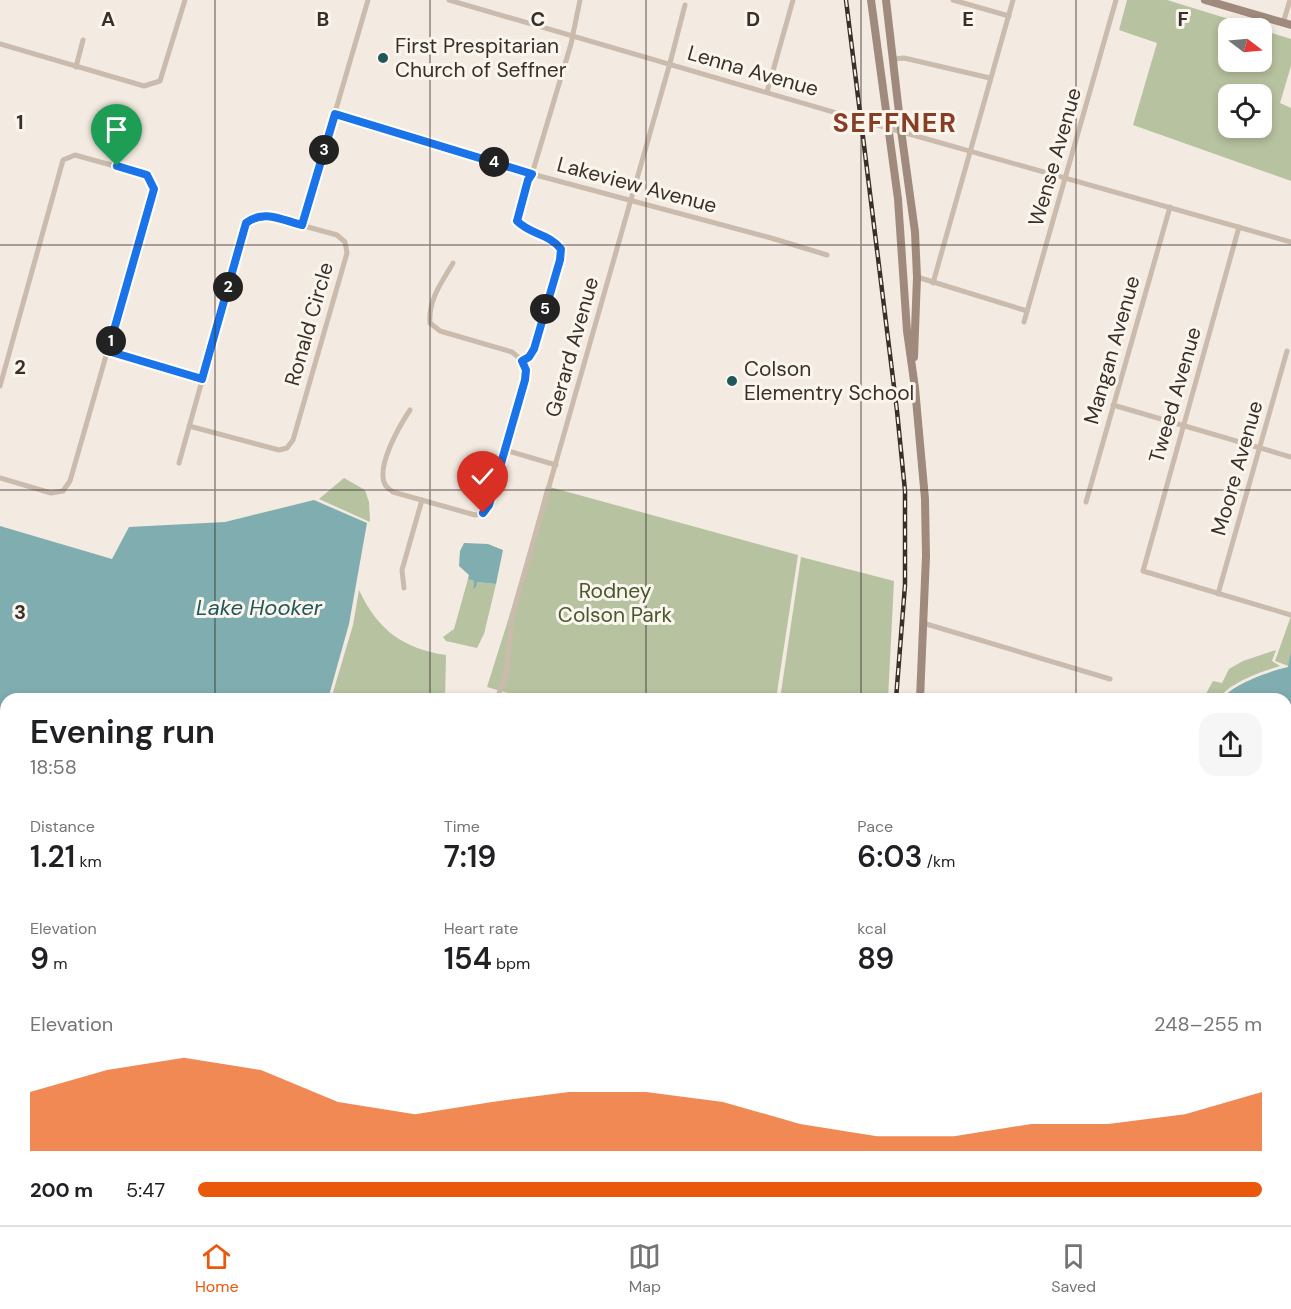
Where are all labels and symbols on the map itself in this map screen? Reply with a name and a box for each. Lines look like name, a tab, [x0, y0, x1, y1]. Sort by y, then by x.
text: A	[101, 6, 115, 32]
text: B	[317, 6, 329, 32]
text: C	[531, 6, 545, 32]
text: D	[746, 6, 760, 32]
text: E	[962, 6, 974, 32]
text: F	[1177, 6, 1189, 32]
north arrow	[1218, 18, 1272, 72]
place label: First Prespitarian Church of Seffner	[395, 32, 567, 84]
street label: Lenna Avenue	[684, 39, 822, 103]
marker: First Prespitarian Church of Seffner	[376, 51, 390, 65]
street label: Wense Avenue	[1022, 85, 1088, 229]
pin	[91, 104, 142, 166]
district label: SEFFNER	[832, 105, 958, 140]
text: 1	[16, 109, 24, 135]
pin: 3	[309, 135, 339, 165]
pin: 4	[479, 147, 509, 177]
street label: Lakeview Avenue	[554, 150, 720, 220]
street label: Ronald Circle	[278, 259, 340, 389]
pin: 2	[213, 272, 243, 302]
street label: Mangan Avenue	[1077, 272, 1147, 428]
street label: Gerard Avenue	[539, 274, 605, 420]
pin: 5	[530, 294, 560, 324]
street label: Tweed Avenue	[1142, 324, 1208, 466]
pin: 1	[96, 326, 126, 356]
text: 2	[14, 354, 26, 380]
place label: Colson Elementry School	[744, 355, 914, 407]
marker: Colson Elementry School	[725, 374, 739, 388]
street label: Moore Avenue	[1204, 397, 1270, 539]
pin	[457, 451, 508, 513]
park label: Rodney Colson Park	[558, 577, 673, 629]
water label: Lake Hooker	[196, 593, 323, 622]
text: 3	[14, 599, 26, 625]

